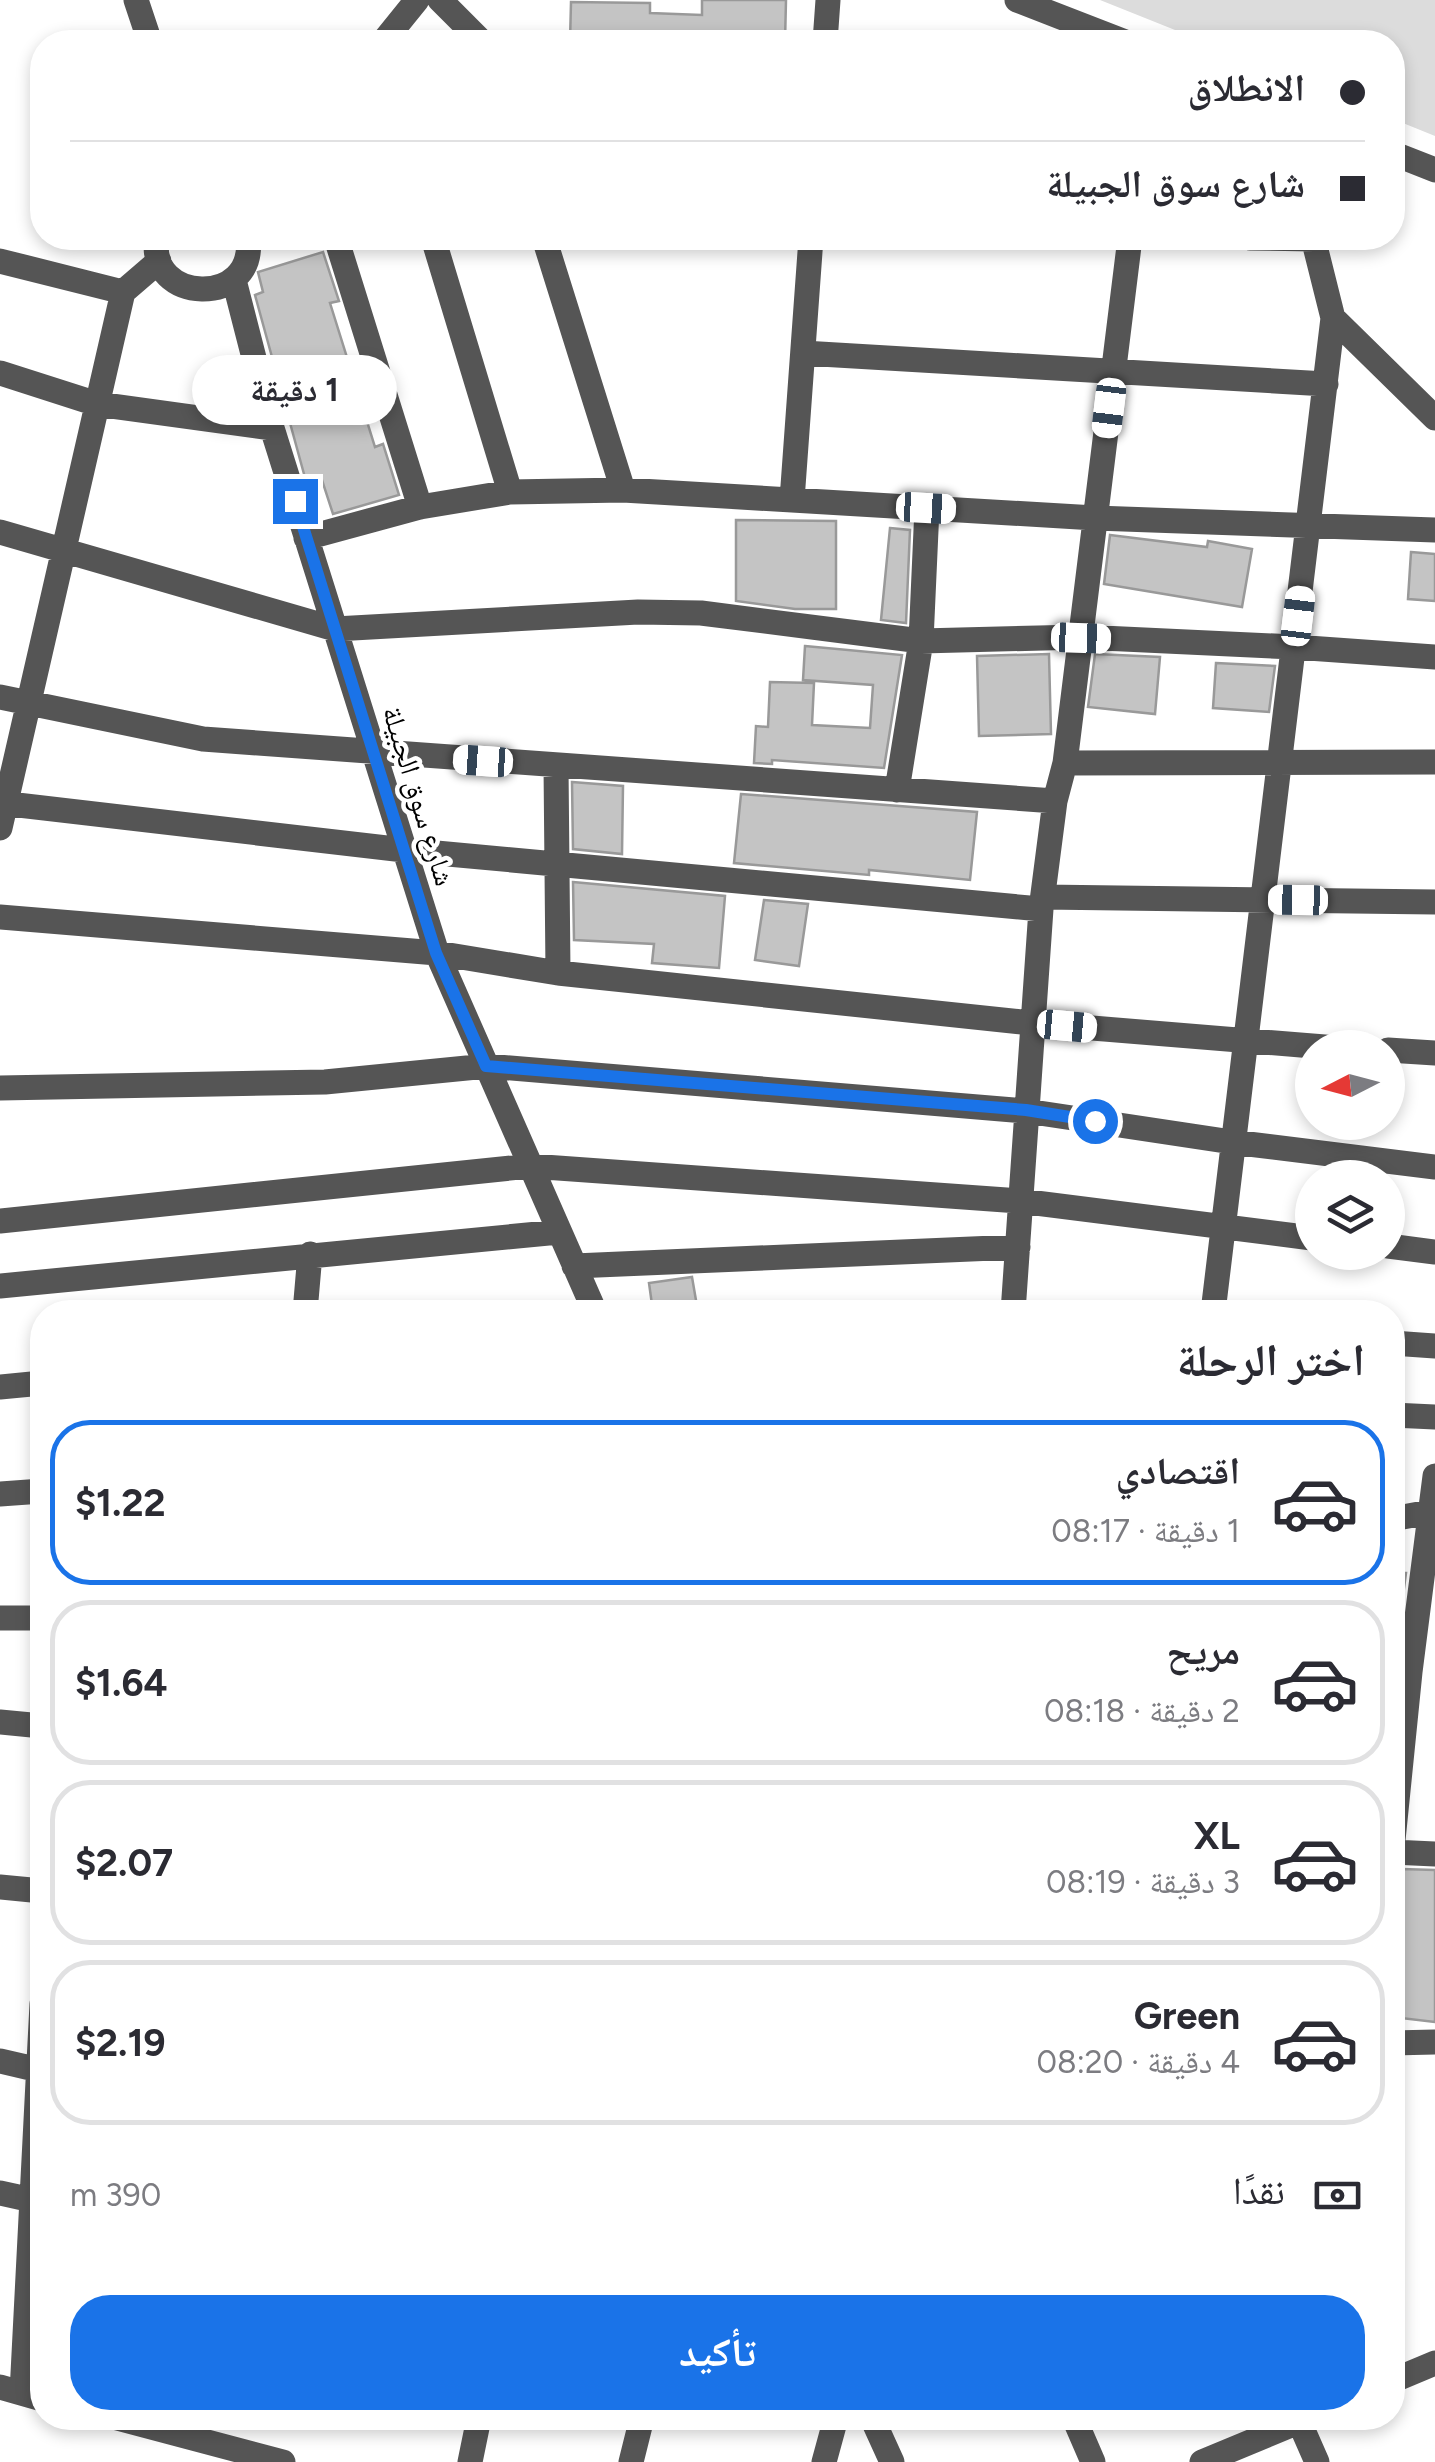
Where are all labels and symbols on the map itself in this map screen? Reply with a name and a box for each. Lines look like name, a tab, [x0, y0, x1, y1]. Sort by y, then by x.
callout: 1 دقيقة	[192, 356, 398, 426]
car	[1090, 376, 1128, 440]
route end	[273, 479, 318, 524]
car	[895, 491, 957, 525]
car	[1279, 584, 1317, 648]
car	[1050, 622, 1112, 654]
street label: شارع سوق الجبيلة	[375, 702, 462, 890]
car	[452, 744, 514, 778]
car	[1268, 884, 1328, 916]
car	[1036, 1008, 1098, 1044]
north arrow	[1295, 1030, 1405, 1140]
route start	[1073, 1099, 1118, 1144]

